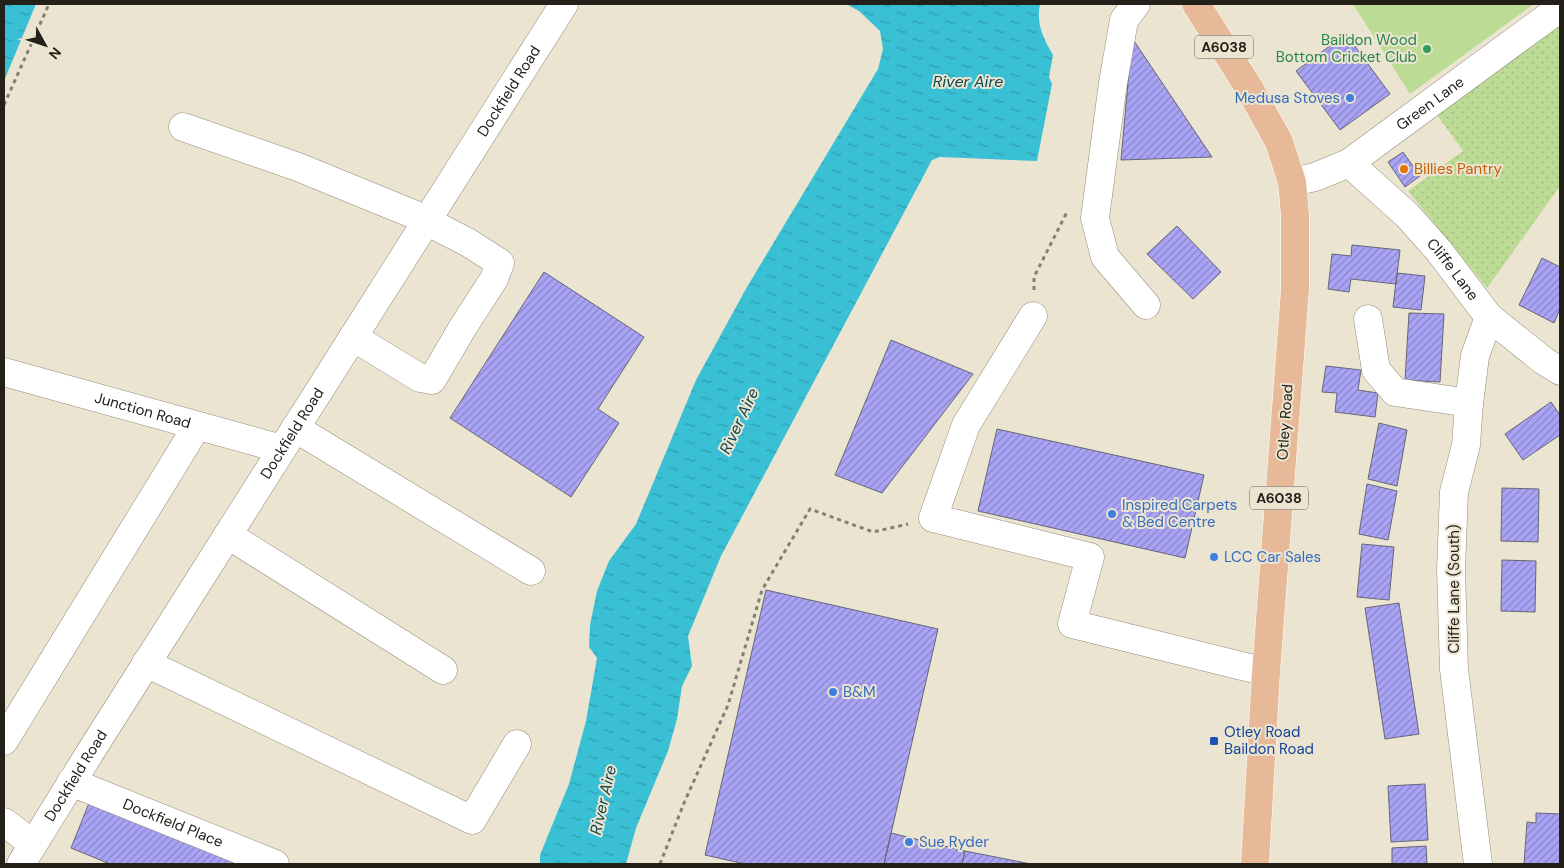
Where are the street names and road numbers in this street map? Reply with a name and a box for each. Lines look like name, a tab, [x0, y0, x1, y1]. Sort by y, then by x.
road number: A6038	[1195, 36, 1253, 58]
street label: Dockfield Road	[473, 42, 545, 140]
street label: Green Lane	[1392, 72, 1468, 135]
street label: Cliffe Lane	[1422, 234, 1483, 305]
street label: Otley Road	[1272, 383, 1298, 461]
street label: Dockfield Road	[256, 384, 328, 483]
street label: Junction Road	[92, 388, 193, 433]
road number: A6038	[1250, 486, 1308, 509]
street label: Cliffe Lane (South)	[1444, 524, 1464, 654]
street label: Dockfield Road	[40, 726, 112, 825]
street label: Dockfield Place	[120, 794, 226, 852]

